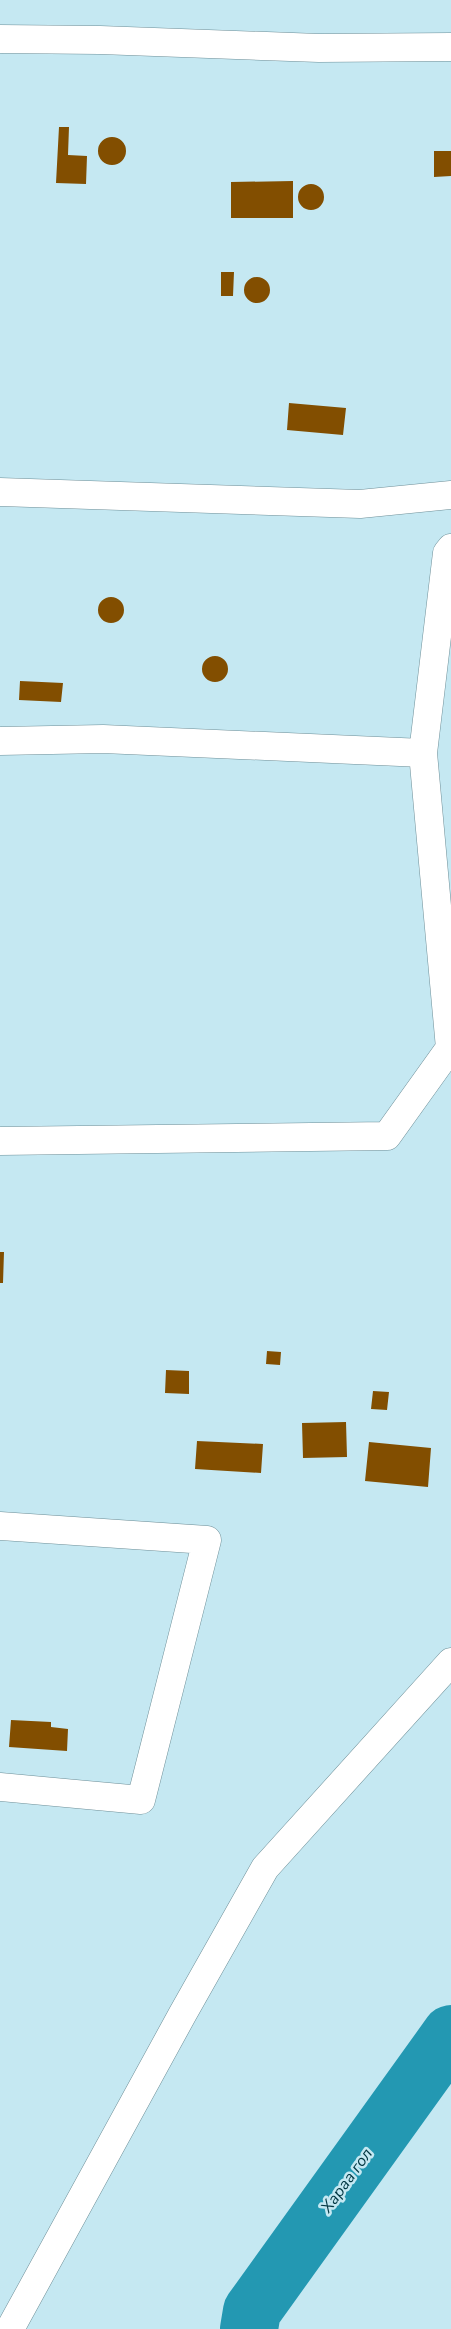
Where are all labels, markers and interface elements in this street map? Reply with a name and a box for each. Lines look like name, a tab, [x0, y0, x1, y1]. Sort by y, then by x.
water label: Хараа гол	[315, 2144, 378, 2218]

